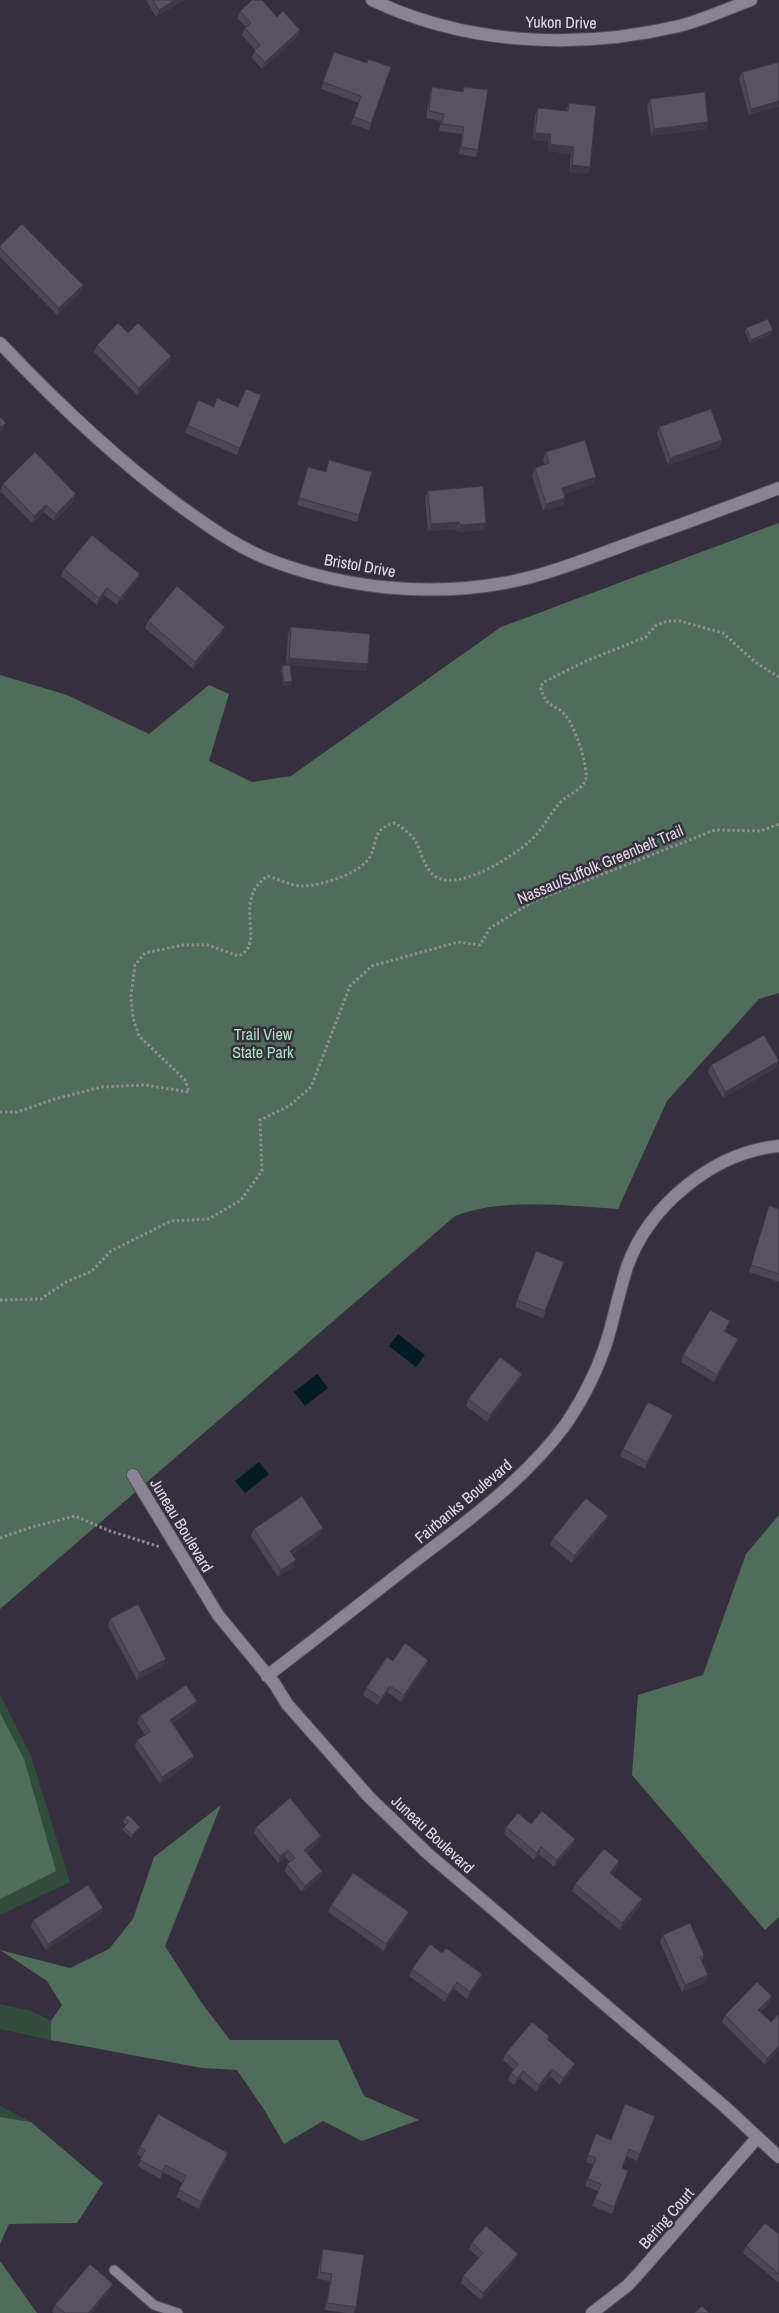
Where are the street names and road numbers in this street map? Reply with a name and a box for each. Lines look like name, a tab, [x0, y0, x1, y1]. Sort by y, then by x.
street label: Yukon Drive	[525, 10, 597, 34]
street label: Bristol Drive	[323, 548, 397, 582]
street label: Nassau/Suffolk Greenbelt Trail	[514, 819, 687, 909]
street label: Fairbanks Boulevard	[410, 1454, 516, 1548]
street label: Juneau Boulevard	[145, 1474, 219, 1576]
street label: Juneau Boulevard	[387, 1790, 479, 1878]
street label: Bering Court	[633, 2182, 699, 2253]

